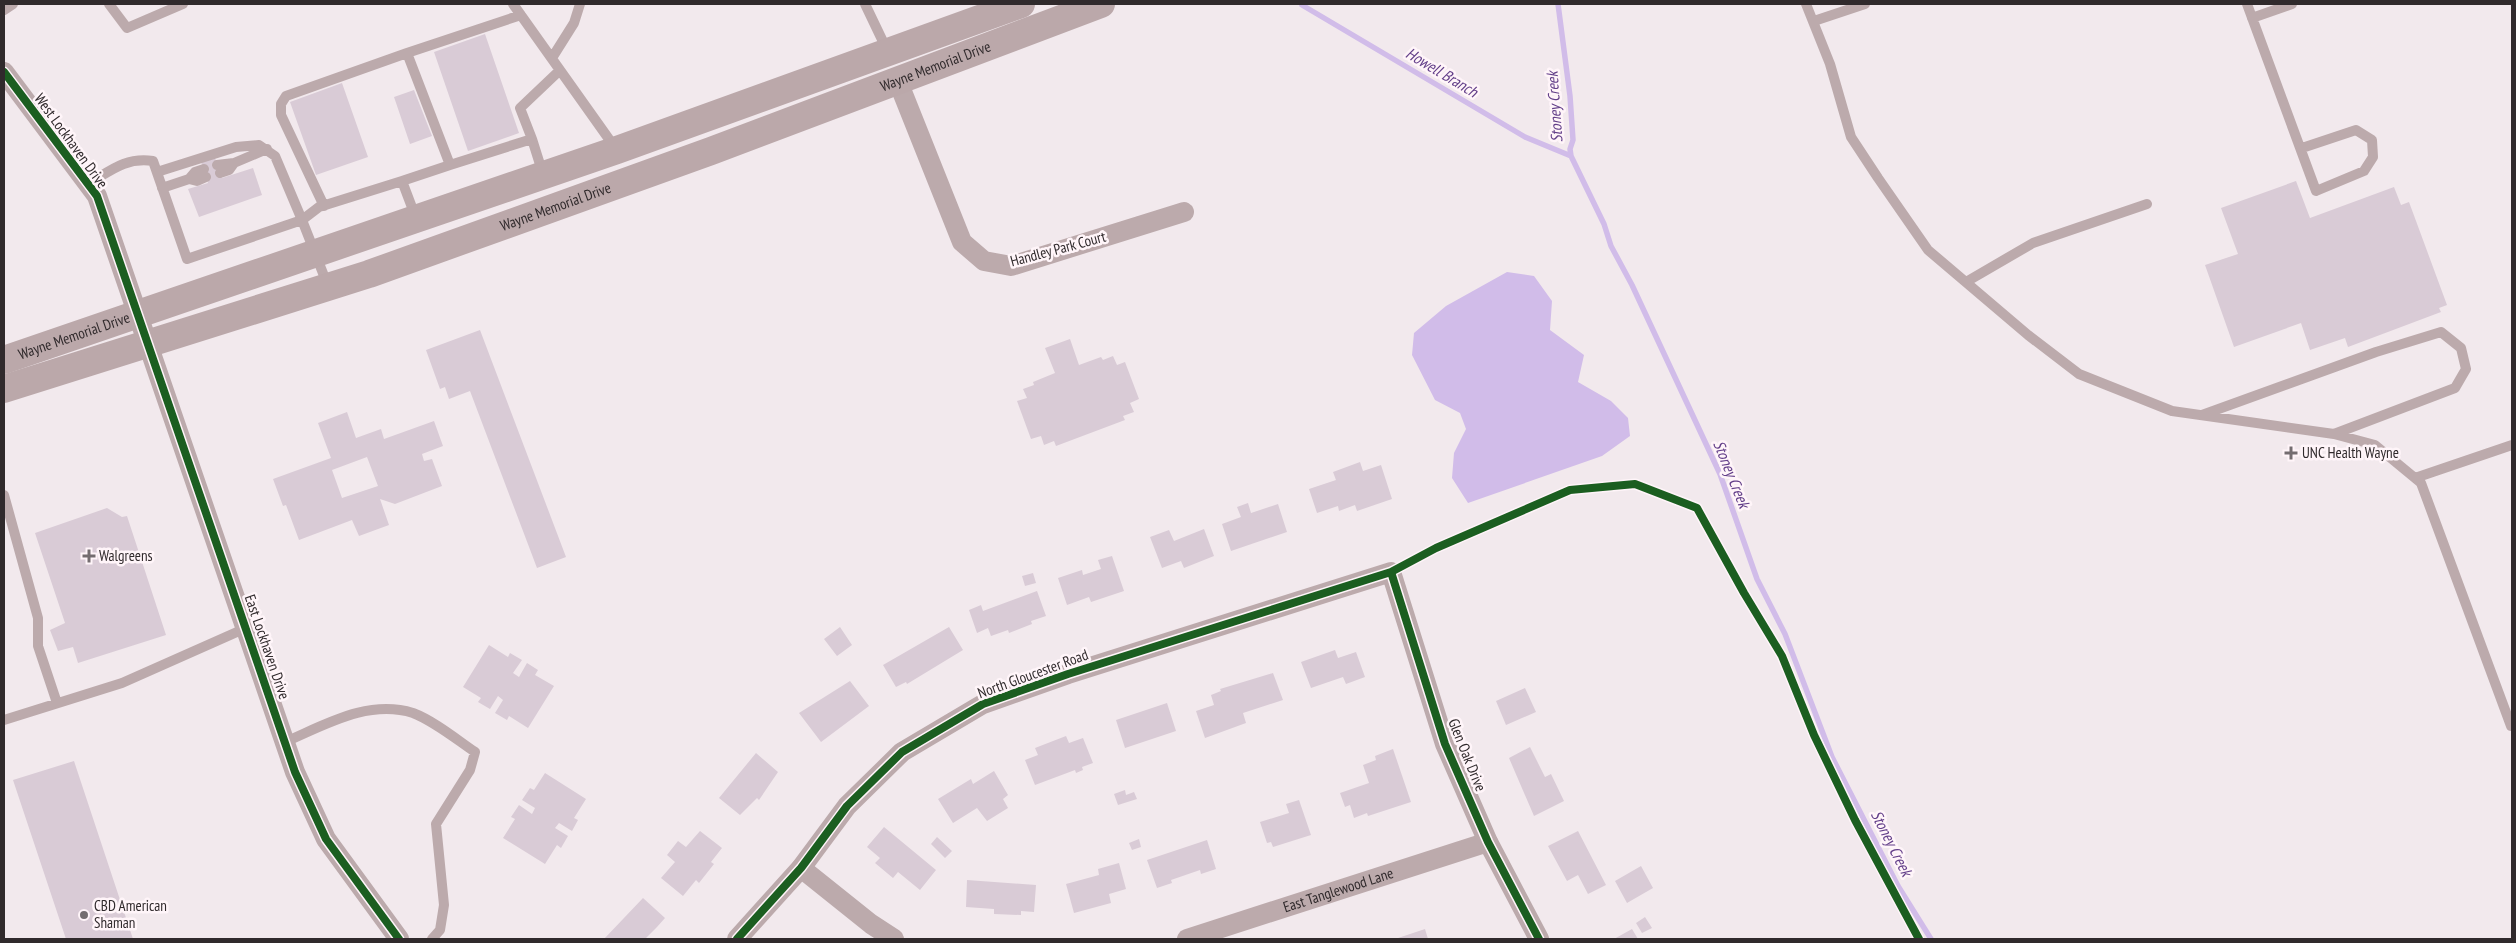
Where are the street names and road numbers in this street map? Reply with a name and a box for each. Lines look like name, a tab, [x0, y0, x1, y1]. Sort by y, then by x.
street label: Wayne Memorial Drive	[877, 36, 993, 95]
street label: West Lockhaven Drive	[31, 89, 112, 192]
street label: Wayne Memorial Drive	[497, 178, 614, 235]
street label: Handley Park Court	[1008, 227, 1108, 270]
street label: Wayne Memorial Drive	[16, 308, 132, 363]
street label: East Lockhaven Drive	[241, 592, 294, 702]
street label: North Gloucester Road	[975, 645, 1091, 702]
street label: Glen Oak Drive	[1444, 716, 1491, 794]
street label: East Tanglewood Lane	[1281, 863, 1396, 916]

